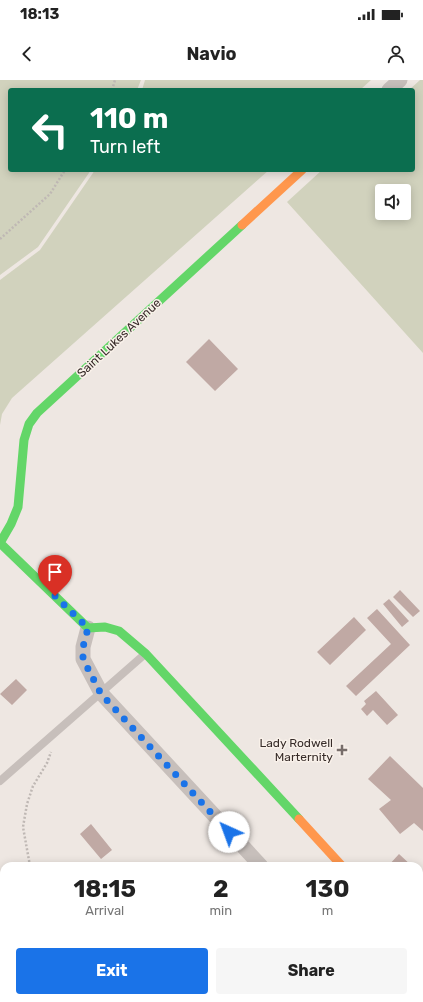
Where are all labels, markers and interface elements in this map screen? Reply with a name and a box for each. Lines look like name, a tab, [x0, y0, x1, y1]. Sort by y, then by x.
text: 18:13	[20, 5, 59, 23]
icon: back	[16, 43, 38, 65]
text: Navio	[186, 43, 237, 65]
icon: person	[385, 43, 407, 65]
text: 110 m	[90, 102, 168, 135]
icon: left	[24, 104, 76, 156]
text: Turn left	[90, 136, 160, 158]
map controls	[375, 184, 411, 220]
button: sound	[375, 184, 411, 220]
street label: Saint Lukes Avenue	[74, 296, 164, 380]
pin	[38, 555, 72, 596]
icon: arrive	[44, 561, 66, 583]
place label: Lady Rodwell Marternity	[259, 736, 333, 764]
marker: Lady Rodwell Marternity	[336, 744, 348, 756]
position arrow	[208, 811, 250, 853]
text: 18:15	[73, 875, 136, 903]
text: 2	[213, 875, 229, 903]
text: 130	[305, 875, 350, 903]
text: Arrival	[85, 903, 124, 918]
text: min	[209, 903, 232, 918]
text: m	[322, 903, 333, 918]
button: Exit	[16, 948, 208, 994]
button: Share	[216, 948, 407, 994]

